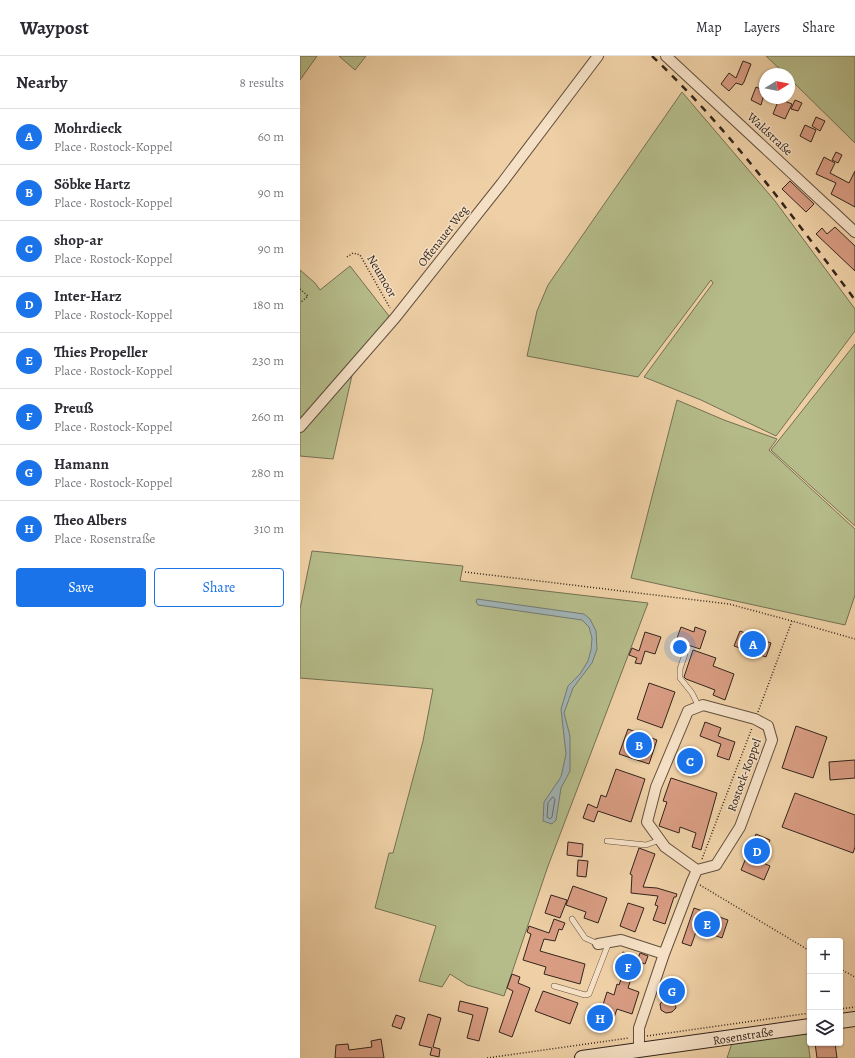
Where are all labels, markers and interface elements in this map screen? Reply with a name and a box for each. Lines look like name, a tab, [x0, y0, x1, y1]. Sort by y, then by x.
text: Waypost	[20, 15, 89, 41]
text: Map	[696, 18, 722, 37]
text: Layers	[744, 18, 780, 37]
text: Share	[802, 18, 835, 37]
north arrow	[759, 68, 795, 104]
text: Nearby	[16, 71, 67, 94]
text: 8 results	[240, 74, 284, 91]
street label: Waldstraße	[743, 108, 796, 159]
text: Mohrdieck	[54, 118, 122, 138]
text: A	[25, 128, 33, 145]
text: 60 m	[258, 128, 284, 145]
text: Place · Rostock-Koppel	[54, 138, 172, 155]
text: Söbke Hartz	[54, 174, 130, 194]
text: B	[25, 184, 33, 201]
text: 90 m	[258, 184, 284, 201]
text: Place · Rostock-Koppel	[54, 194, 172, 211]
street label: Offenauer Weg	[414, 202, 472, 270]
text: shop-ar	[54, 230, 103, 250]
text: C	[25, 240, 33, 257]
text: 90 m	[258, 240, 284, 257]
text: Place · Rostock-Koppel	[54, 250, 172, 267]
street label: Neumoor	[363, 252, 401, 301]
text: Inter-Harz	[54, 286, 122, 306]
text: D	[24, 296, 34, 313]
text: 180 m	[253, 296, 284, 313]
text: Place · Rostock-Koppel	[54, 306, 172, 323]
text: Thies Propeller	[54, 342, 148, 362]
text: E	[25, 352, 33, 369]
text: 230 m	[252, 352, 284, 369]
text: Place · Rostock-Koppel	[54, 362, 172, 379]
text: Preuß	[54, 398, 93, 418]
text: F	[26, 408, 32, 425]
text: 260 m	[251, 408, 284, 425]
text: Place · Rostock-Koppel	[54, 418, 172, 435]
text: Hamann	[54, 454, 109, 474]
text: G	[25, 464, 33, 481]
text: 280 m	[251, 464, 284, 481]
text: Place · Rostock-Koppel	[54, 474, 172, 491]
text: Theo Albers	[54, 510, 127, 530]
text: H	[24, 520, 34, 537]
text: 310 m	[254, 520, 284, 537]
text: Place · Rosenstraße	[54, 530, 155, 547]
button: Save	[16, 568, 146, 607]
button: Share	[154, 568, 284, 607]
pin: A	[740, 629, 766, 659]
your location	[670, 637, 690, 657]
pin: B	[626, 730, 652, 760]
street label: Rostock-Koppel	[723, 736, 765, 814]
pin: C	[677, 746, 703, 776]
pin: D	[744, 836, 770, 866]
pin: E	[694, 909, 720, 939]
map controls	[807, 938, 843, 1046]
button: +	[807, 938, 843, 974]
pin: F	[615, 952, 641, 982]
button: −	[807, 974, 843, 1010]
pin: G	[659, 976, 685, 1006]
pin: H	[587, 1003, 613, 1033]
button: layers	[807, 1010, 843, 1046]
street label: Rosenstraße	[712, 1023, 774, 1049]

